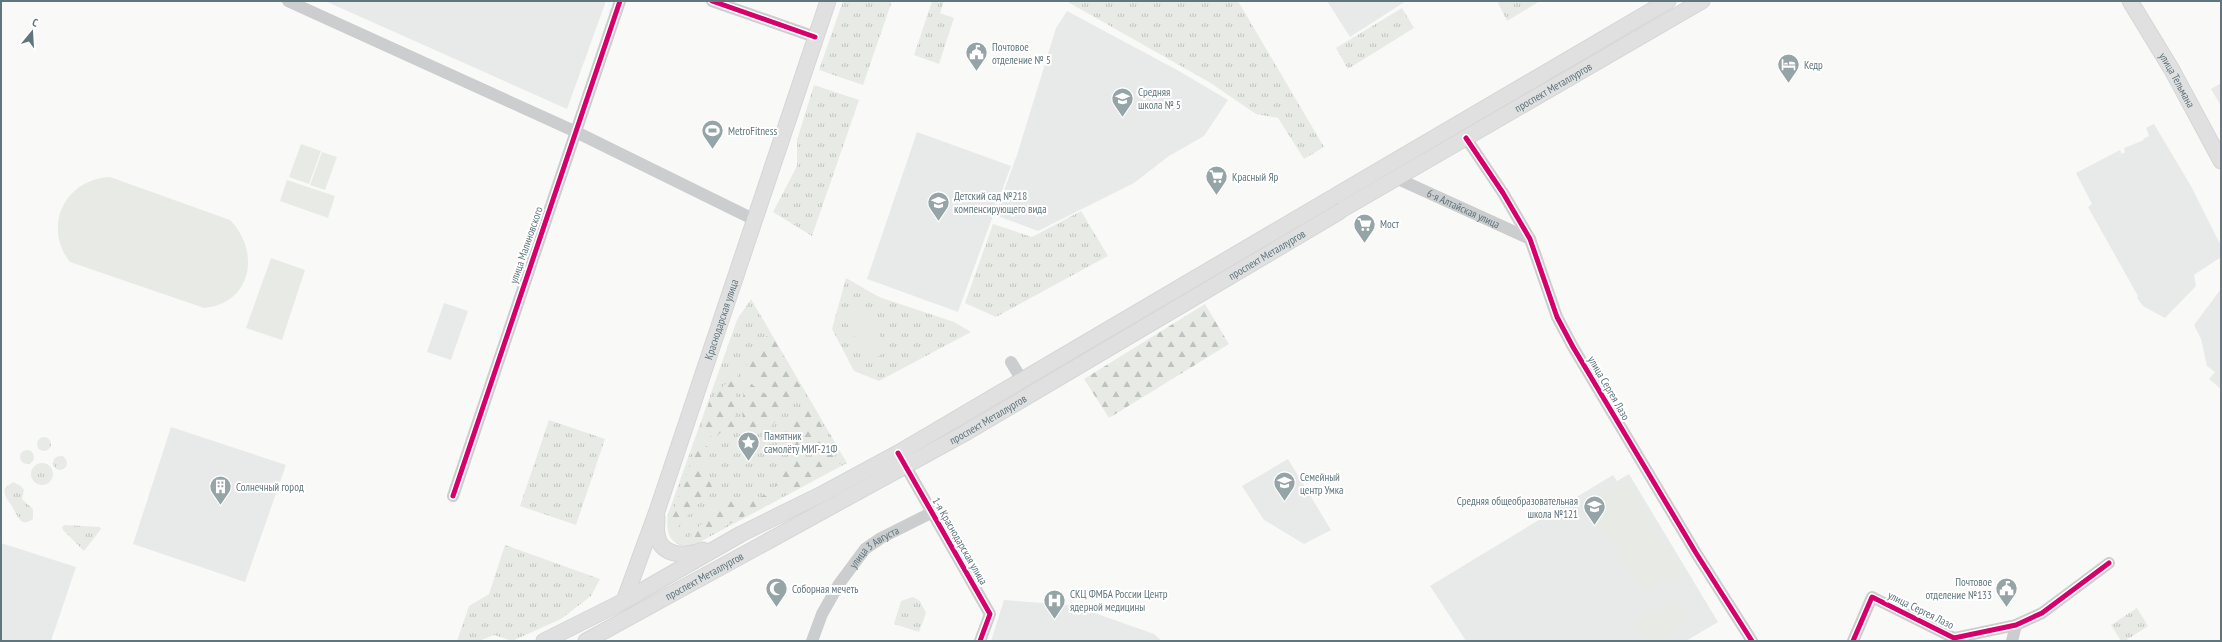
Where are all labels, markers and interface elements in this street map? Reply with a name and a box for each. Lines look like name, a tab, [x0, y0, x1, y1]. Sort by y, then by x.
north arrow	[12, 12, 52, 52]
text: С	[31, 15, 40, 30]
public building icon: Почтовое отделение № 5	[963, 40, 989, 73]
place label: Почтовое отделение № 5	[992, 40, 1051, 67]
street label: улица Тельмана	[2156, 50, 2198, 110]
hotel icon: Кедр	[1775, 52, 1801, 85]
place label: Кедр	[1804, 58, 1823, 72]
street label: проспект Металлургов	[1512, 59, 1595, 115]
school or university icon: Средняя школа № 5	[1109, 85, 1135, 118]
place label: Средняя школа № 5	[1138, 85, 1181, 112]
sports icon: MetroFitness	[699, 118, 725, 151]
place label: MetroFitness	[728, 124, 777, 138]
supermarket icon: Красный Яр	[1203, 164, 1229, 197]
place label: Красный Яр	[1232, 170, 1278, 184]
street label: 6-я Алтайская улица	[1425, 186, 1502, 231]
school or university icon: Детский сад №218 компенсирующего вида	[926, 189, 952, 222]
place label: Детский сад №218 компенсирующего вида	[954, 189, 1047, 216]
street label: улица Малиновского	[506, 205, 546, 285]
supermarket icon: Мост	[1351, 211, 1377, 244]
place label: Мост	[1380, 217, 1400, 231]
street label: проспект Металлургов	[1226, 226, 1308, 283]
street label: Краснодарская улица	[701, 277, 741, 361]
street label: улица Сергея Лазо	[1585, 353, 1633, 423]
street label: проспект Металлургов	[947, 391, 1030, 447]
place icon: Памятник самолёту МИГ-21Ф	[735, 429, 761, 462]
place label: Памятник самолёту МИГ-21Ф	[764, 429, 838, 456]
school or university icon: Семейный центр Умка	[1271, 470, 1297, 503]
place label: Семейный центр Умка	[1300, 470, 1343, 497]
building icon: Солнечный город	[207, 474, 233, 507]
place label: Солнечный город	[236, 480, 304, 494]
place label: Средняя общеобразовательная школа №121	[1457, 494, 1578, 521]
school or university icon: Средняя общеобразовательная школа №121	[1581, 494, 1607, 527]
street label: 1-я Краснодарская улица	[929, 495, 991, 587]
street label: улица 3 Августа	[846, 523, 901, 571]
street label: проспект Металлургов	[663, 549, 746, 603]
place label: Почтовое отделение №133	[1925, 575, 1992, 602]
public building icon: Почтовое отделение №133	[1994, 575, 2020, 608]
mosque icon: Соборная мечеть	[764, 576, 790, 609]
place label: Соборная мечеть	[792, 582, 858, 596]
hospital icon: СКЦ ФМБА России Центр ядерной медицины	[1042, 587, 1068, 620]
place label: СКЦ ФМБА России Центр ядерной медицины	[1070, 587, 1168, 614]
street label: улица Сергея Лазо	[1886, 588, 1957, 632]

